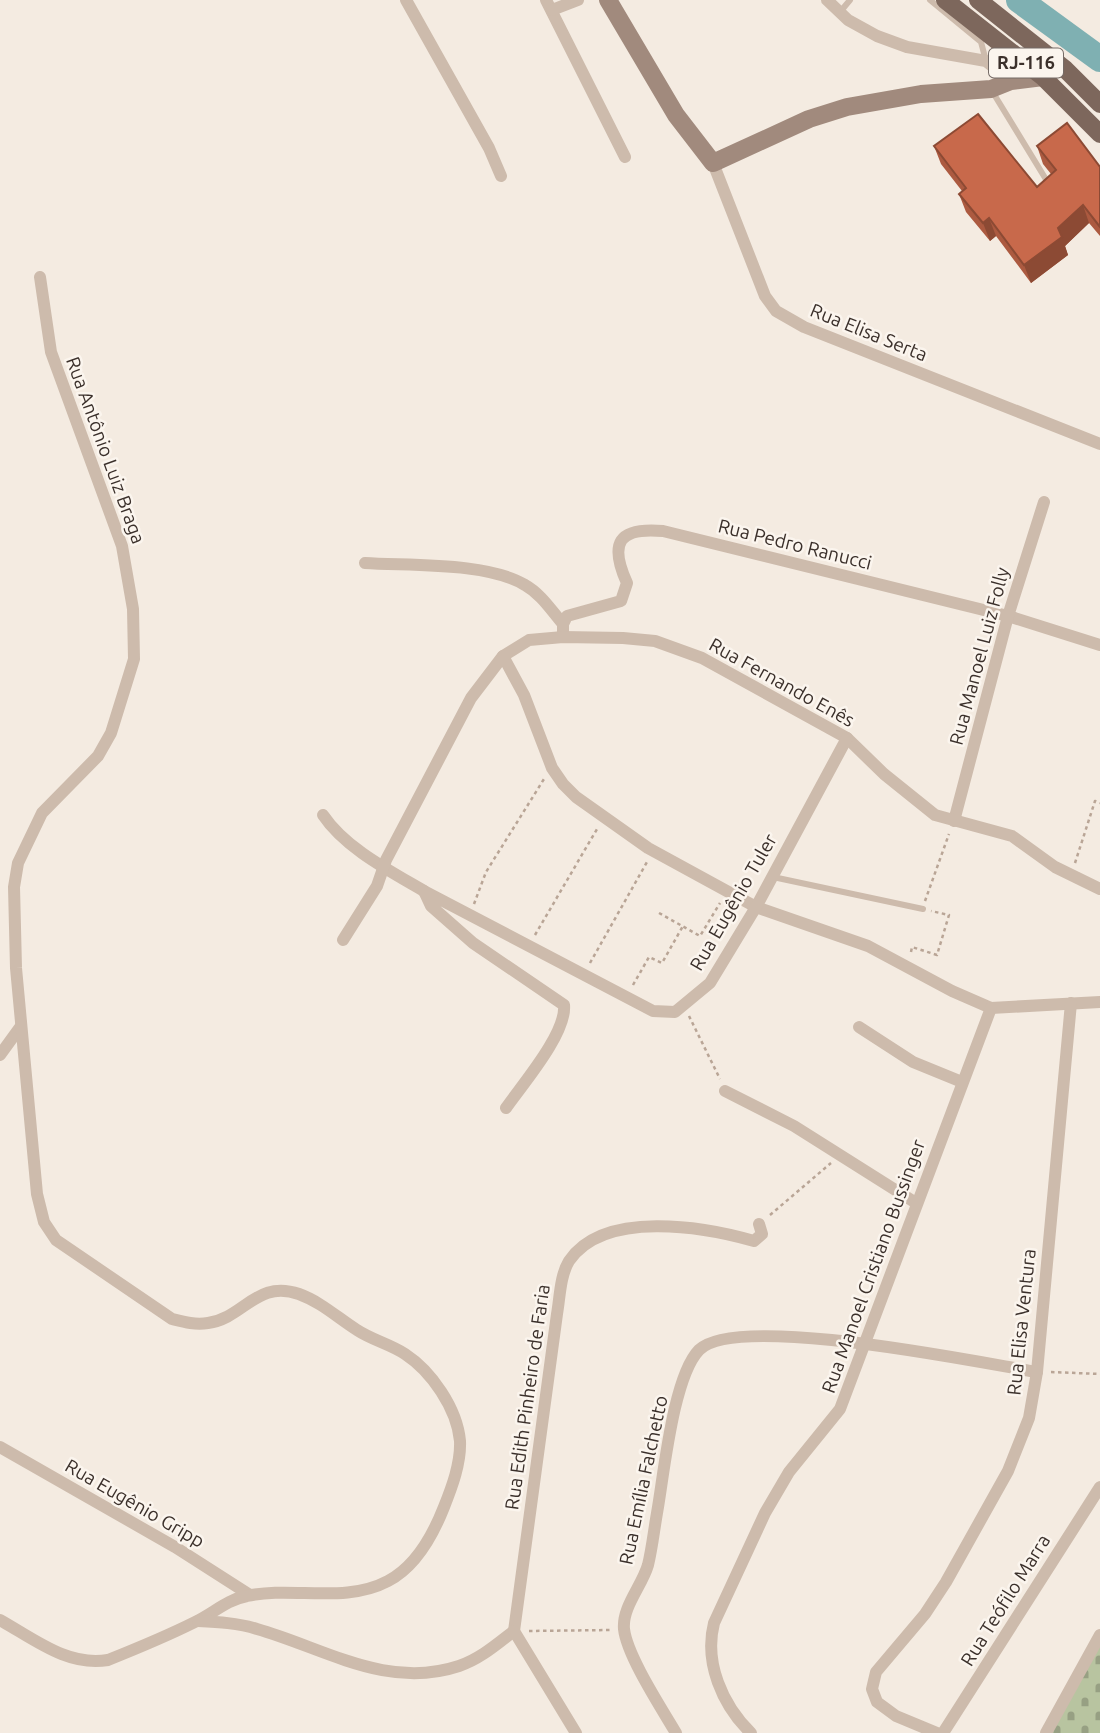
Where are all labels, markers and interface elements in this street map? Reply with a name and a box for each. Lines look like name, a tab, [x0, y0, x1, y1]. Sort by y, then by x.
road number: RJ-116	[989, 48, 1063, 78]
street label: Rua Elisa Serta	[807, 299, 931, 365]
street label: Rua Antônio Luiz Braga	[62, 353, 150, 547]
street label: Rua Pedro Ranucci	[716, 514, 874, 574]
street label: Rua Manoel Luiz Folly	[945, 565, 1013, 747]
street label: Rua Fernando Enês	[705, 633, 859, 731]
street label: Rua Eugênio Tuler	[685, 830, 781, 974]
street label: Rua Manoel Cristiano Bussinger	[817, 1136, 929, 1396]
street label: Rua Elisa Ventura	[1002, 1248, 1040, 1396]
street label: Rua Edith Pinheiro de Faria	[500, 1283, 554, 1511]
street label: Rua Emília Falchetto	[614, 1393, 672, 1567]
street label: Rua Eugênio Gripp	[61, 1454, 209, 1552]
street label: Rua Teófilo Marra	[956, 1530, 1054, 1670]

